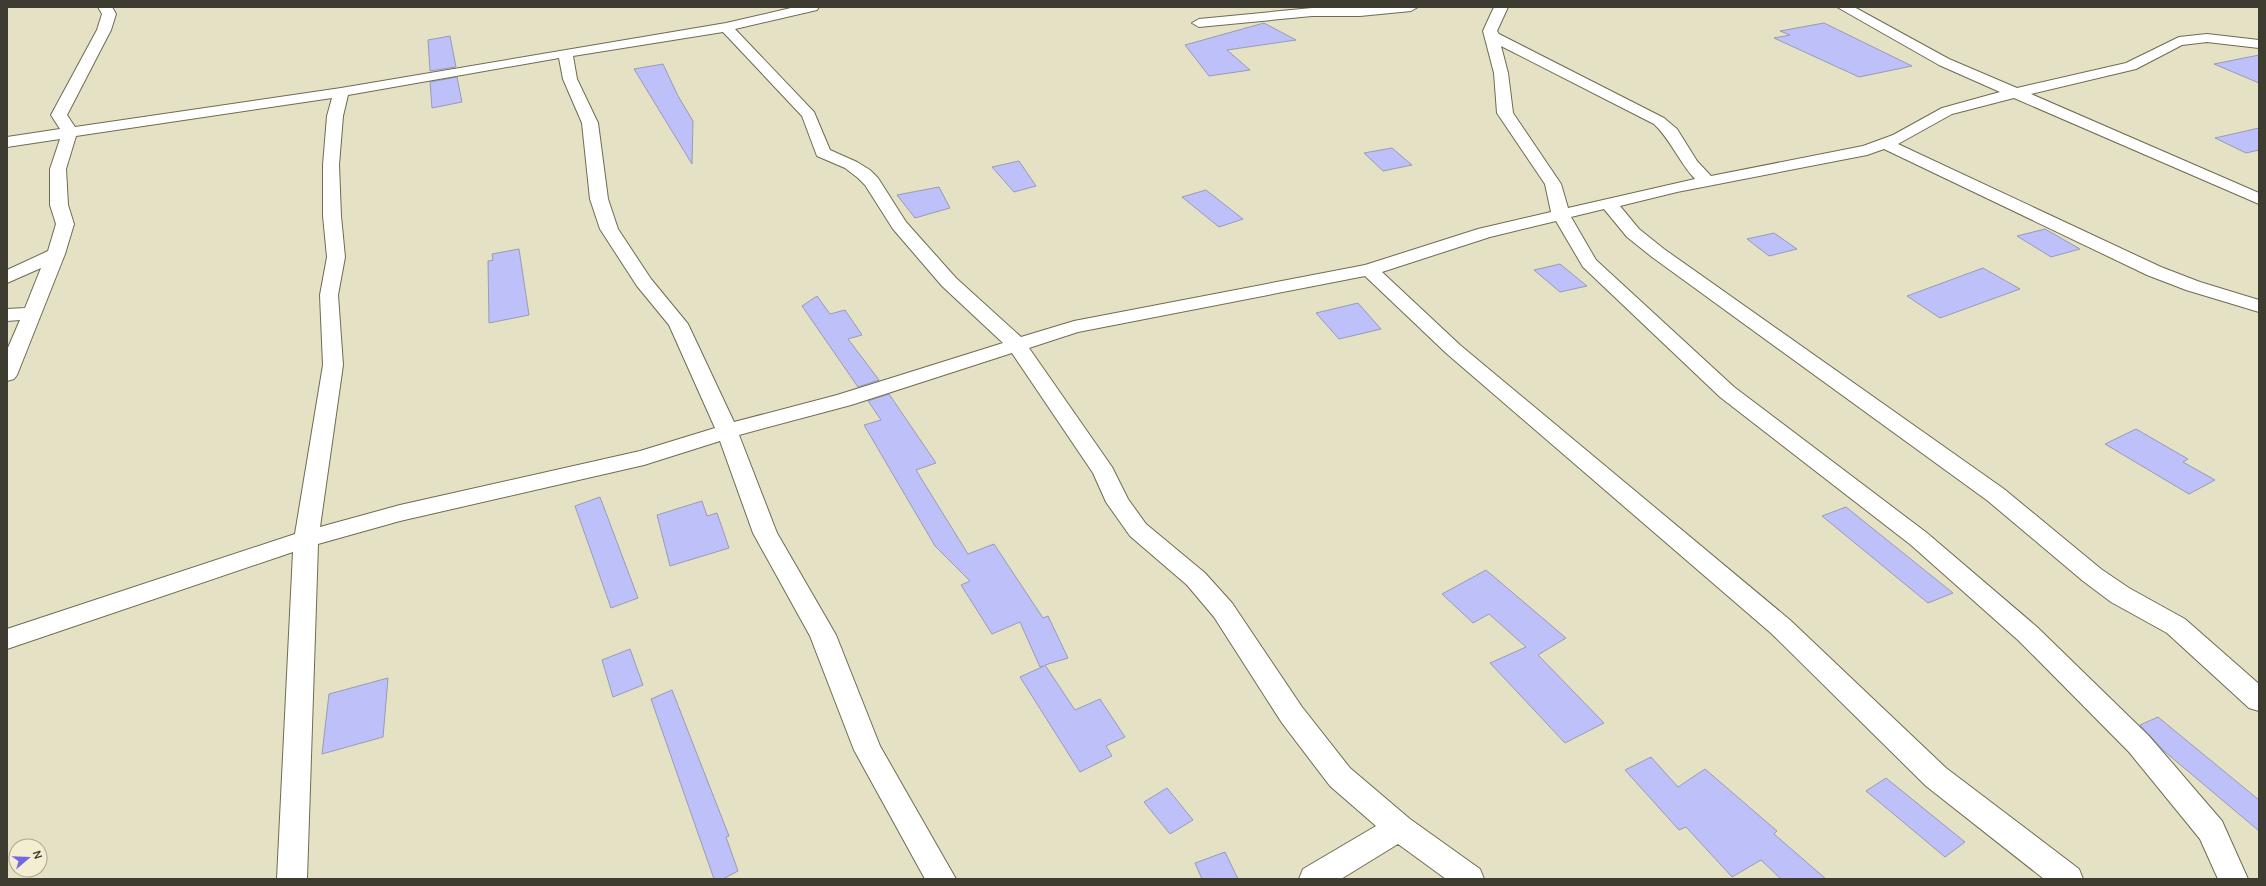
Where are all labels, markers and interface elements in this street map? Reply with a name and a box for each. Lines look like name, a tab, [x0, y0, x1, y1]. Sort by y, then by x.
north arrow	[8, 838, 48, 878]
text: N	[30, 848, 46, 861]

